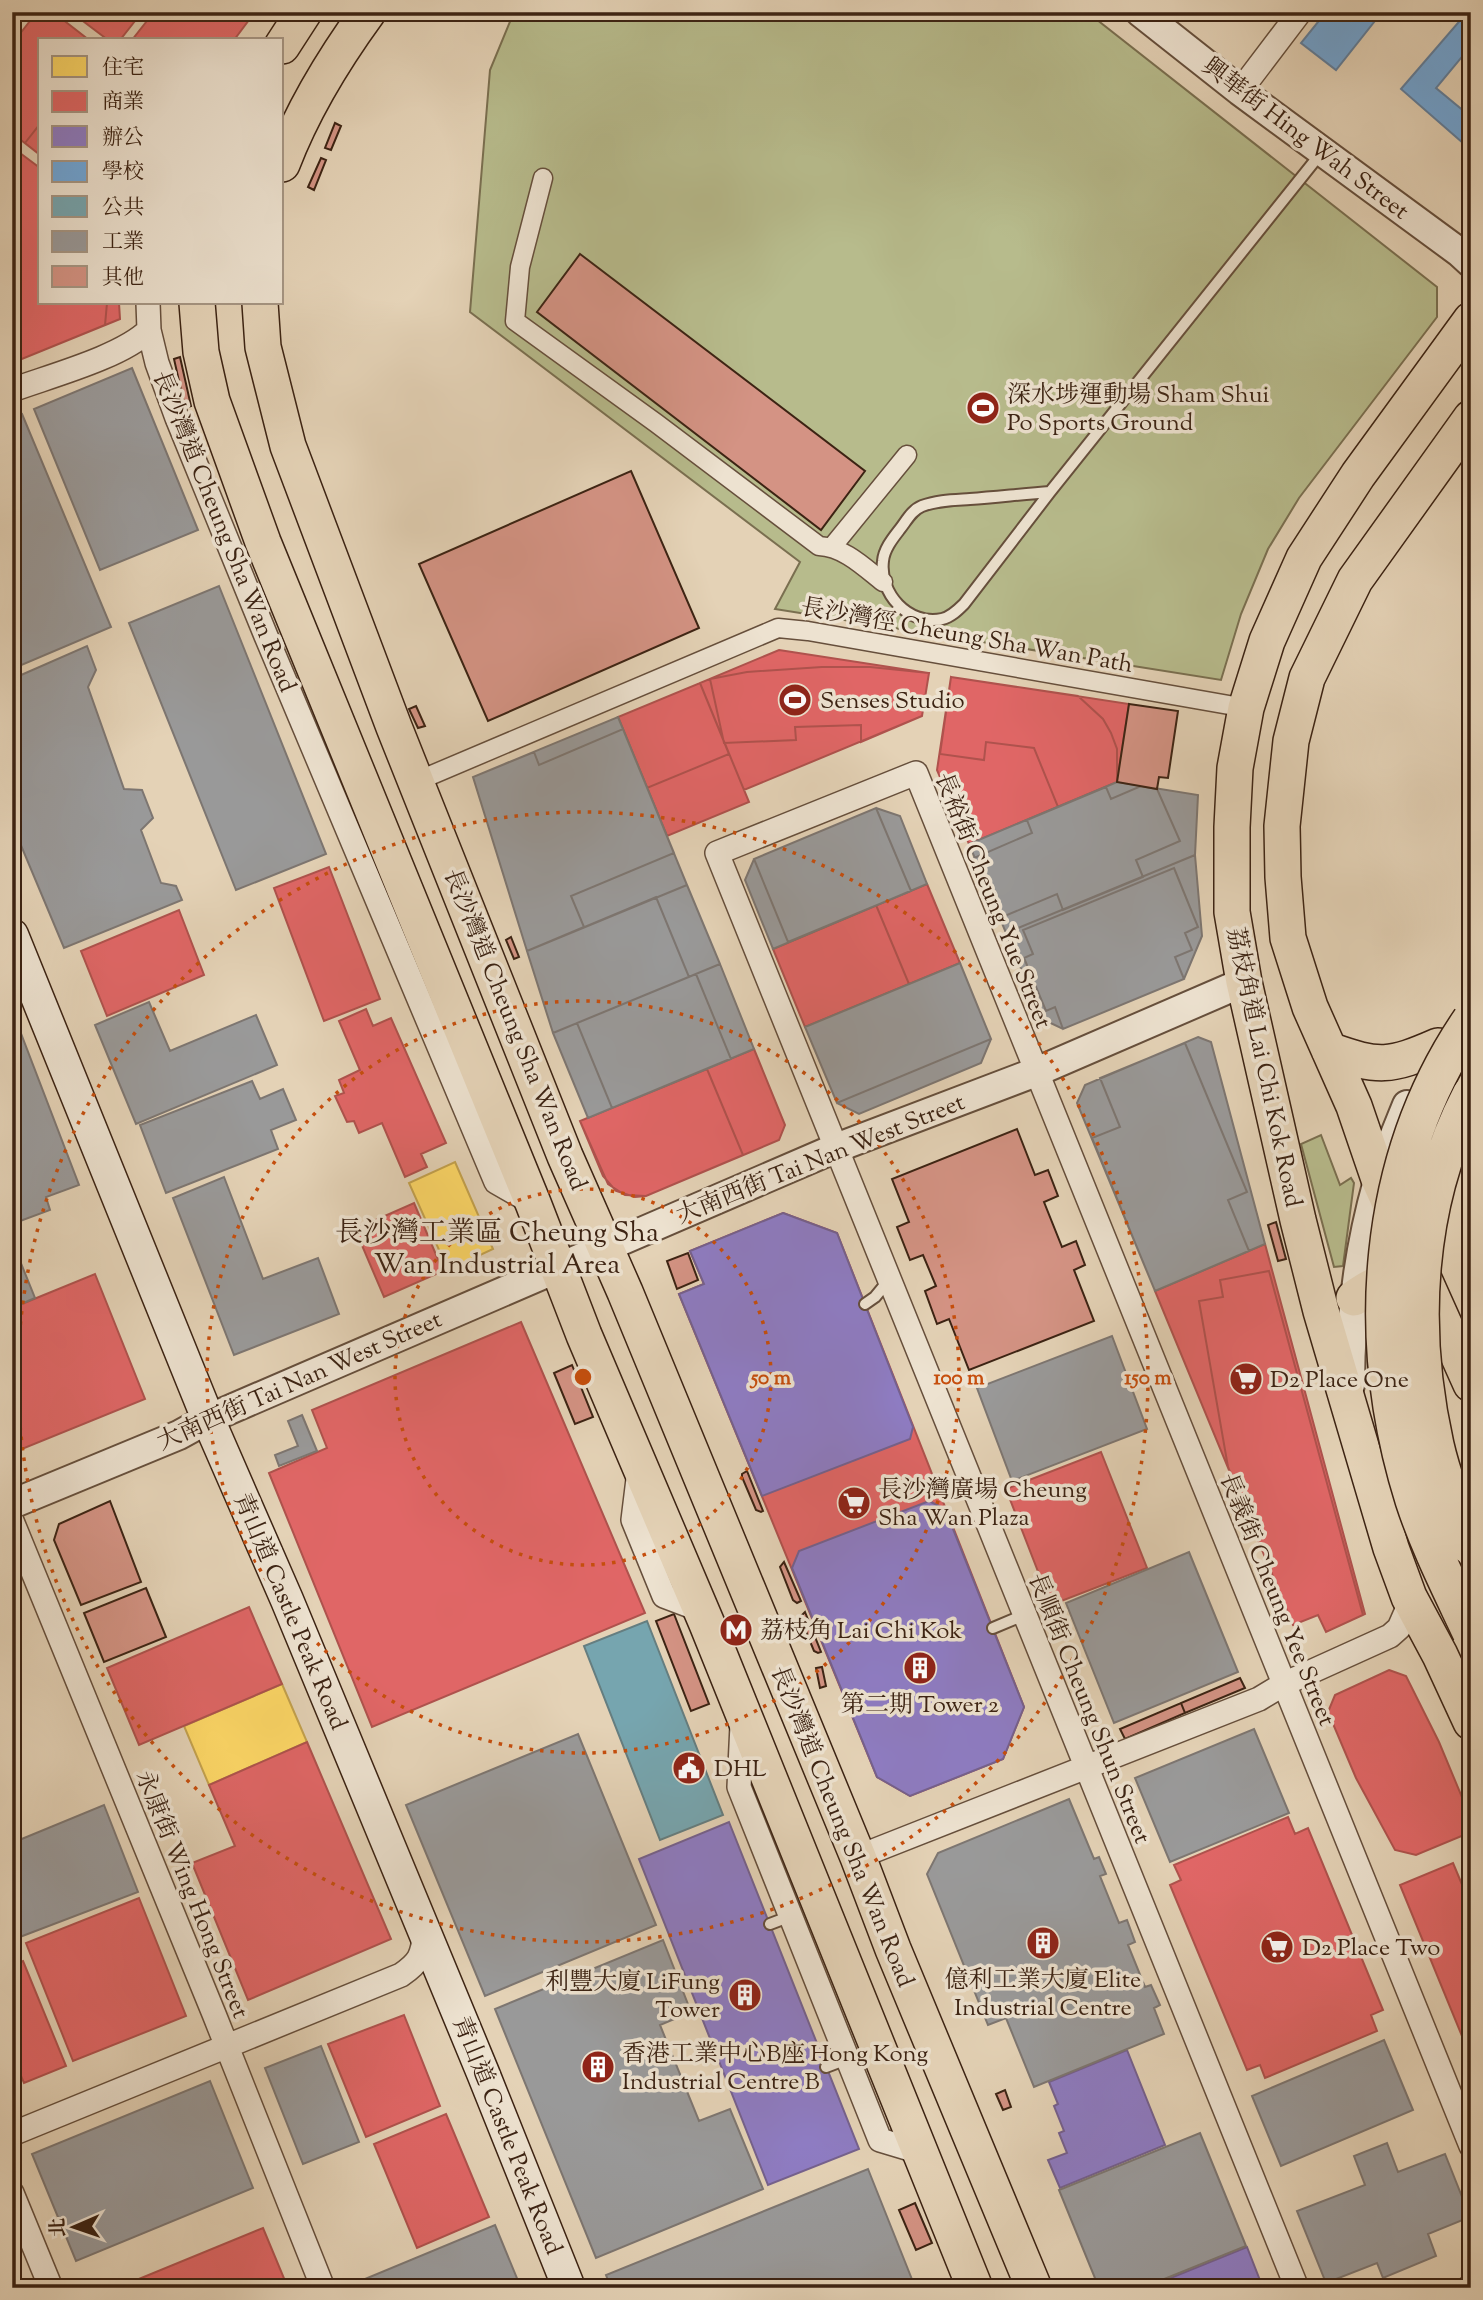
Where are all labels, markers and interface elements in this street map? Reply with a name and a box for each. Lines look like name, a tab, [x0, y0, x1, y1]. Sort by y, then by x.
legend	[38, 38, 284, 304]
street label: 興華街 Hing Wah Street	[1194, 50, 1415, 229]
text: 住宅	[102, 54, 144, 84]
text: 商業	[102, 88, 144, 118]
text: 辦公	[102, 124, 144, 154]
text: 學校	[102, 158, 144, 188]
text: 公共	[102, 194, 144, 224]
text: 工業	[102, 228, 144, 258]
text: 其他	[102, 264, 144, 294]
street label: 長沙灣道 Cheung Sha Wan Road	[143, 366, 304, 698]
place label: 深水埗運動場 Sham Shui Po Sports Ground	[1007, 379, 1270, 441]
sports icon: 深水埗運動場 Sham Shui Po Sports Ground	[964, 389, 1002, 427]
street label: 長沙灣徑 Cheung Sha Wan Path	[798, 591, 1135, 683]
sports icon: Senses Studio	[776, 681, 814, 719]
place label: Senses Studio	[820, 685, 965, 719]
street label: 長裕街 Cheung Yue Street	[925, 768, 1059, 1034]
street label: 長沙灣道 Cheung Sha Wan Road	[434, 864, 595, 1196]
street label: 荔枝角道 Lai Chi Kok Road	[1217, 924, 1309, 1211]
street label: 大南西街 Tai Nan West Street	[671, 1086, 970, 1233]
district label: 長沙灣工業區 Cheung Sha Wan Industrial Area	[335, 1214, 659, 1286]
street label: 大南西街 Tai Nan West Street	[152, 1304, 448, 1460]
supermarket icon: D2 Place One	[1227, 1360, 1265, 1398]
text: 50 m	[749, 1364, 792, 1394]
text: 100 m	[934, 1364, 985, 1394]
text: 150 m	[1124, 1364, 1172, 1394]
place label: D2 Place One	[1270, 1364, 1409, 1398]
centre of rings	[571, 1365, 595, 1389]
street label: 長義街 Cheung Yee Street	[1210, 1468, 1343, 1731]
place label: 長沙灣廣場 Cheung Sha Wan Plaza	[878, 1474, 1087, 1536]
supermarket icon: 長沙灣廣場 Cheung Sha Wan Plaza	[835, 1484, 873, 1522]
street label: 青山道 Castle Peak Road	[224, 1488, 355, 1736]
street label: 長順街 Cheung Shun Street	[1018, 1568, 1158, 1849]
metro station icon: 荔枝角 Lai Chi Kok	[717, 1611, 755, 1649]
place label: 荔枝角 Lai Chi Kok	[760, 1615, 962, 1649]
building icon: 第二期 Tower 2	[901, 1649, 939, 1687]
street label: 長沙灣道 Cheung Sha Wan Road	[761, 1661, 922, 1993]
place label: 第二期 Tower 2	[841, 1689, 999, 1723]
public building icon: DHL	[670, 1749, 708, 1787]
place label: DHL	[714, 1753, 766, 1787]
street label: 永康街 Wing Hong Street	[126, 1766, 257, 2024]
building icon: 億利工業大廈 Elite Industrial Centre	[1024, 1924, 1062, 1962]
supermarket icon: D2 Place Two	[1258, 1928, 1296, 1966]
place label: D2 Place Two	[1302, 1932, 1440, 1966]
place label: 億利工業大廈 Elite Industrial Centre	[945, 1964, 1141, 2026]
place label: 利豐大廈 LiFung Tower	[545, 1966, 720, 2028]
building icon: 利豐大廈 LiFung Tower	[726, 1976, 764, 2014]
street label: 青山道 Castle Peak Road	[443, 2011, 570, 2260]
place label: 香港工業中心B座 Hong Kong Industrial Centre B	[622, 2038, 929, 2100]
building icon: 香港工業中心B座 Hong Kong Industrial Centre B	[579, 2048, 617, 2086]
north arrow	[38, 2192, 108, 2262]
text: 北	[46, 2218, 73, 2237]

